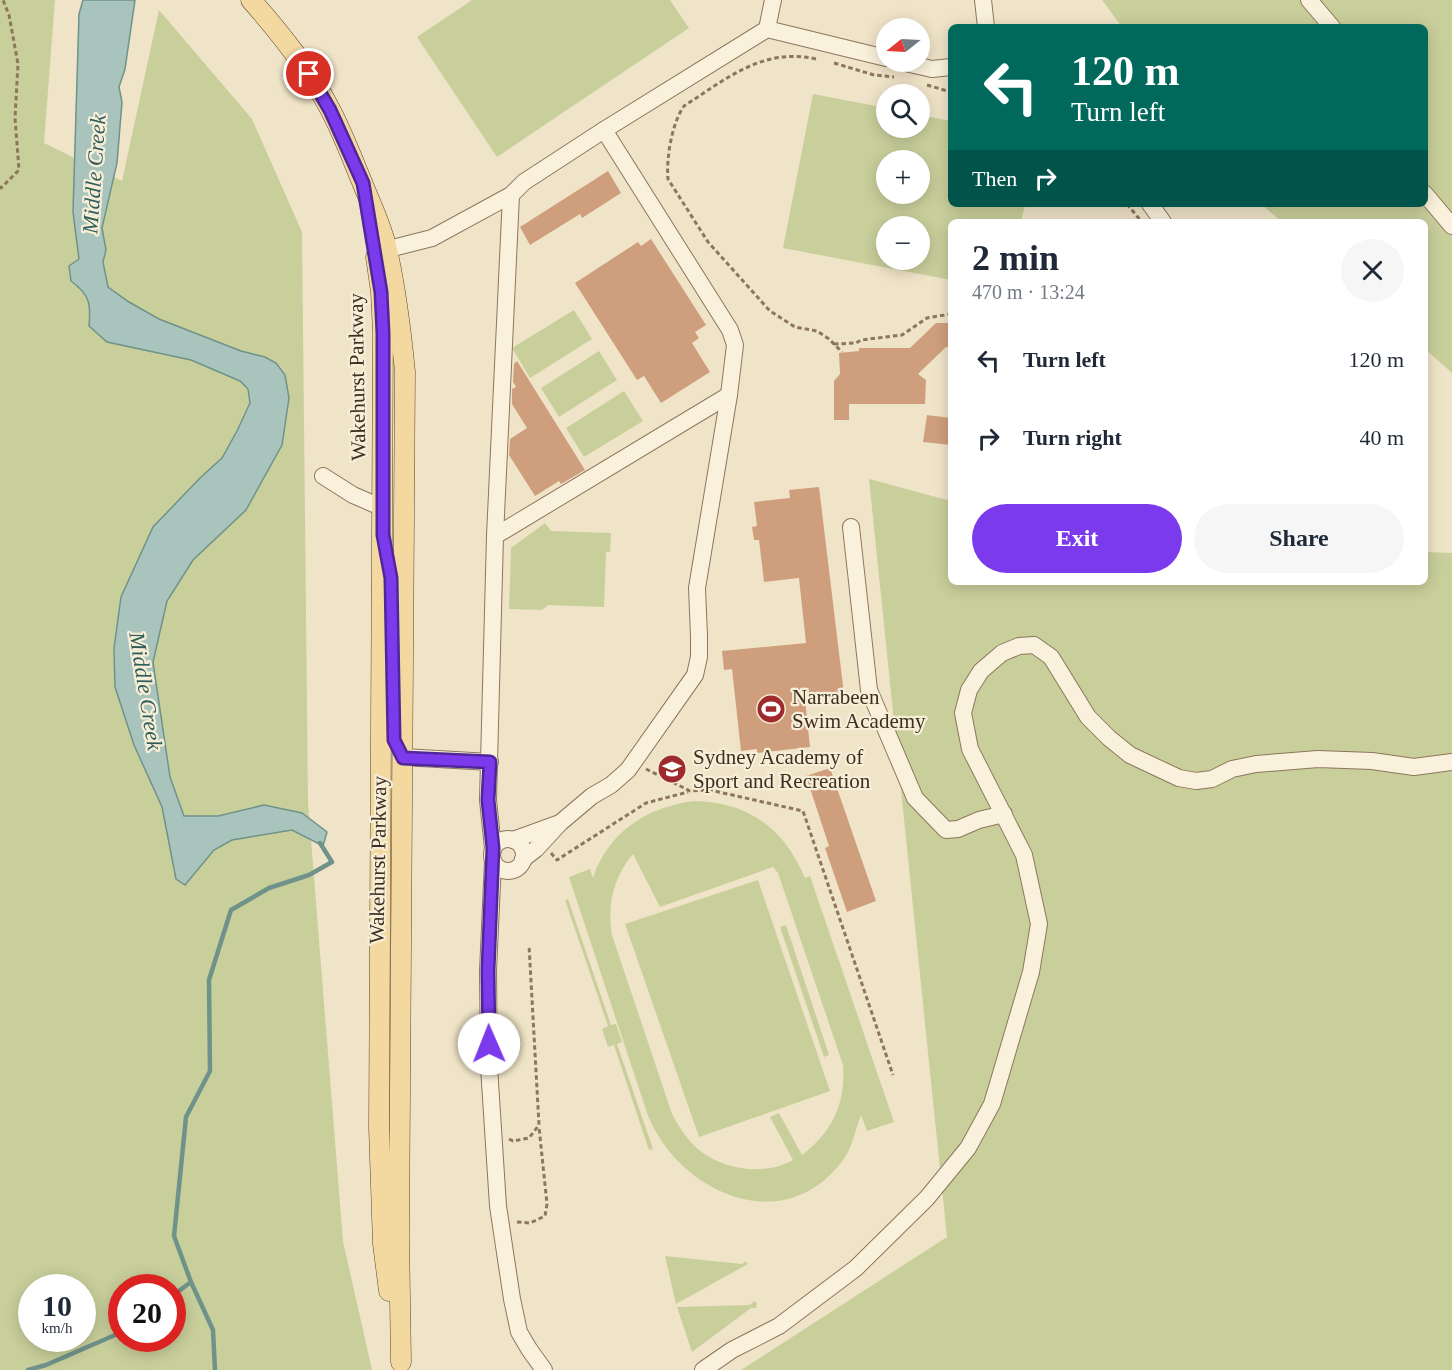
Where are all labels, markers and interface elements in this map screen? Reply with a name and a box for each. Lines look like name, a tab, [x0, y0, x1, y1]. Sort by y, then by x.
north arrow	[876, 18, 930, 72]
map controls	[876, 18, 930, 270]
pin	[283, 48, 334, 99]
icon: left	[972, 48, 1050, 126]
text: 120 m	[1071, 48, 1180, 94]
icon: arrive	[292, 57, 325, 90]
button: search	[876, 84, 930, 138]
text: Turn left	[1071, 97, 1165, 127]
water label: Middle Creek	[77, 112, 111, 235]
button: +	[876, 150, 930, 204]
icon: right	[1029, 162, 1062, 195]
text: Then	[972, 166, 1017, 191]
button: −	[876, 216, 930, 270]
text: 2 min	[972, 238, 1059, 278]
button: close	[1341, 239, 1404, 302]
text: 470 m · 13:24	[972, 281, 1085, 303]
street label: Wakehurst Parkway	[344, 292, 370, 461]
icon: left	[972, 344, 1005, 377]
text: Turn left	[1023, 347, 1106, 372]
text: 120 m	[1348, 347, 1404, 372]
icon: right	[972, 422, 1005, 455]
text: Turn right	[1023, 425, 1122, 450]
text: 40 m	[1359, 425, 1404, 450]
button: Exit	[972, 504, 1182, 573]
button: Share	[1194, 504, 1404, 573]
water label: Middle Creek	[124, 629, 168, 753]
place label: Narrabeen Swim Academy	[792, 685, 926, 733]
sports icon: Narrabeen Swim Academy	[755, 693, 787, 725]
place label: Sydney Academy of Sport and Recreation	[693, 745, 871, 793]
school or university icon: Sydney Academy of Sport and Recreation	[656, 753, 688, 785]
street label: Wakehurst Parkway	[365, 775, 391, 944]
position arrow	[457, 1012, 521, 1076]
speed limit sign: 20	[108, 1274, 186, 1352]
text: 10	[42, 1289, 72, 1322]
text: km/h	[42, 1320, 72, 1336]

